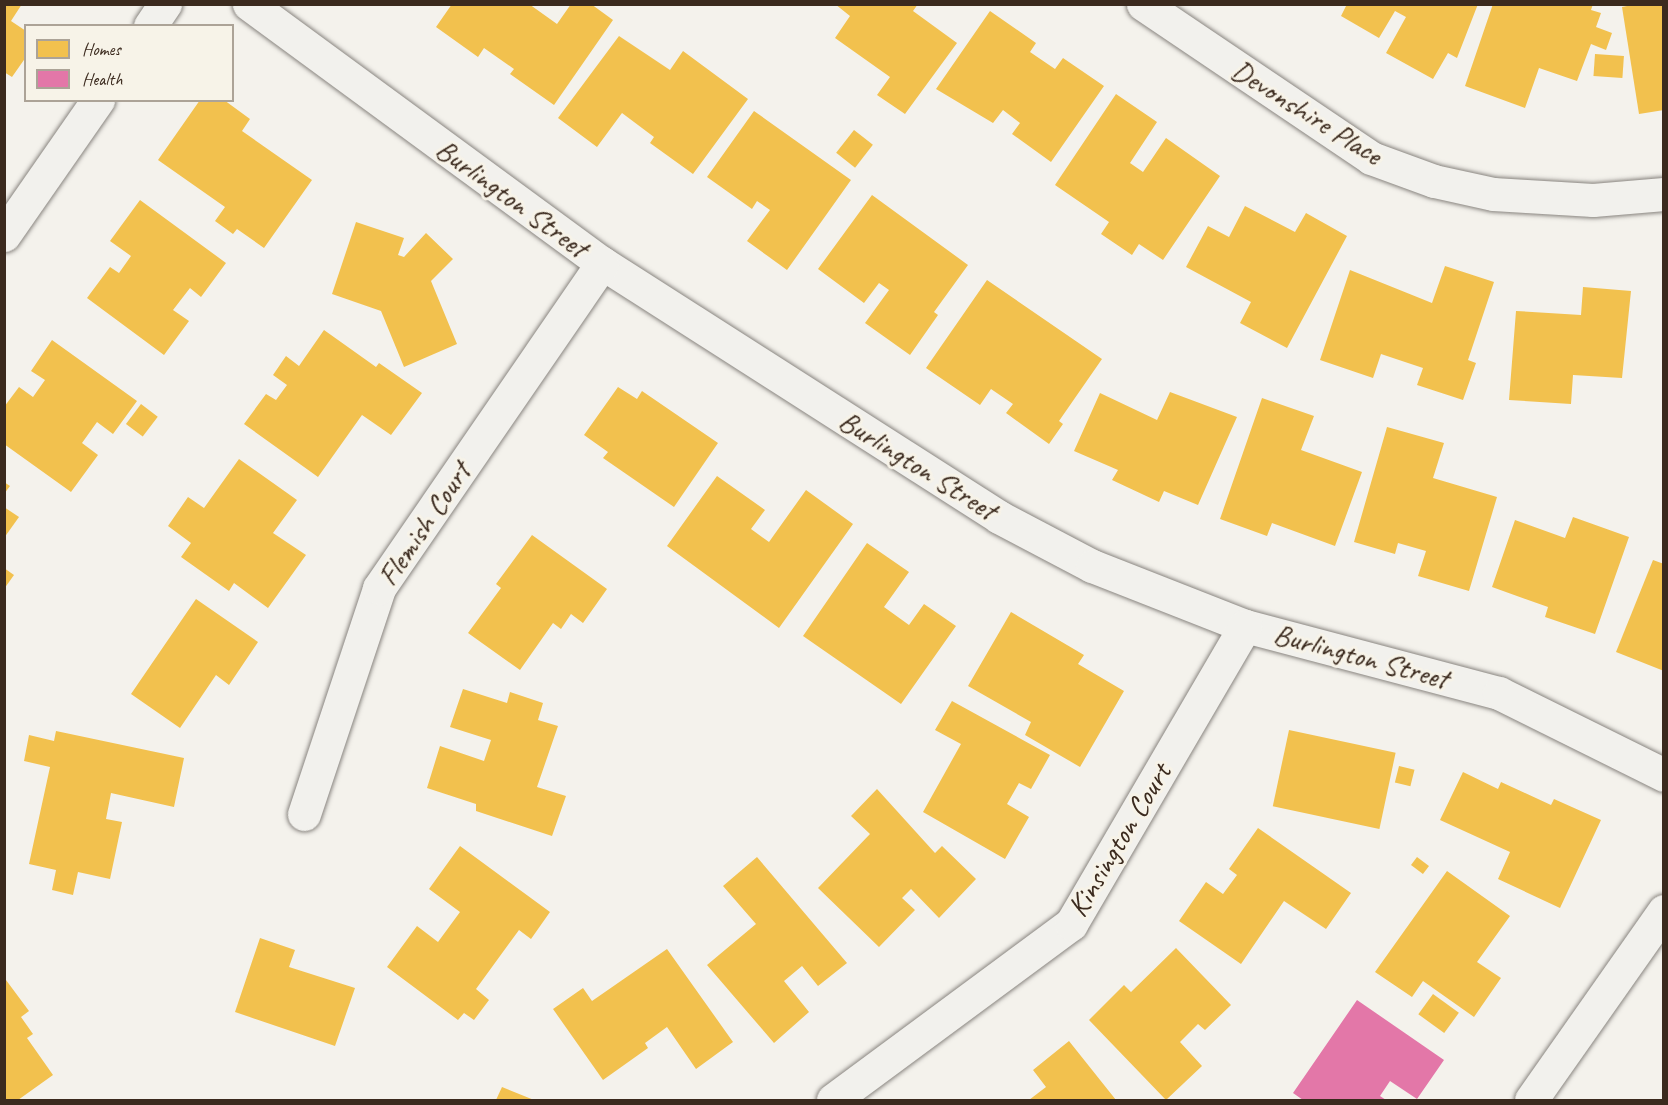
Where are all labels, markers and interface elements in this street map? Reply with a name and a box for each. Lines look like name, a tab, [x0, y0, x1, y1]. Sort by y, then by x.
legend	[24, 24, 234, 102]
text: Homes	[82, 38, 121, 60]
street label: Devonshire Place	[1225, 51, 1389, 173]
text: Health	[82, 68, 122, 90]
street label: Burlington Street	[429, 131, 595, 265]
street label: Burlington Street	[833, 402, 1003, 528]
street label: Flemish Court	[370, 455, 478, 593]
street label: Burlington Street	[1270, 615, 1452, 697]
street label: Kinsington Court	[1059, 757, 1179, 923]

